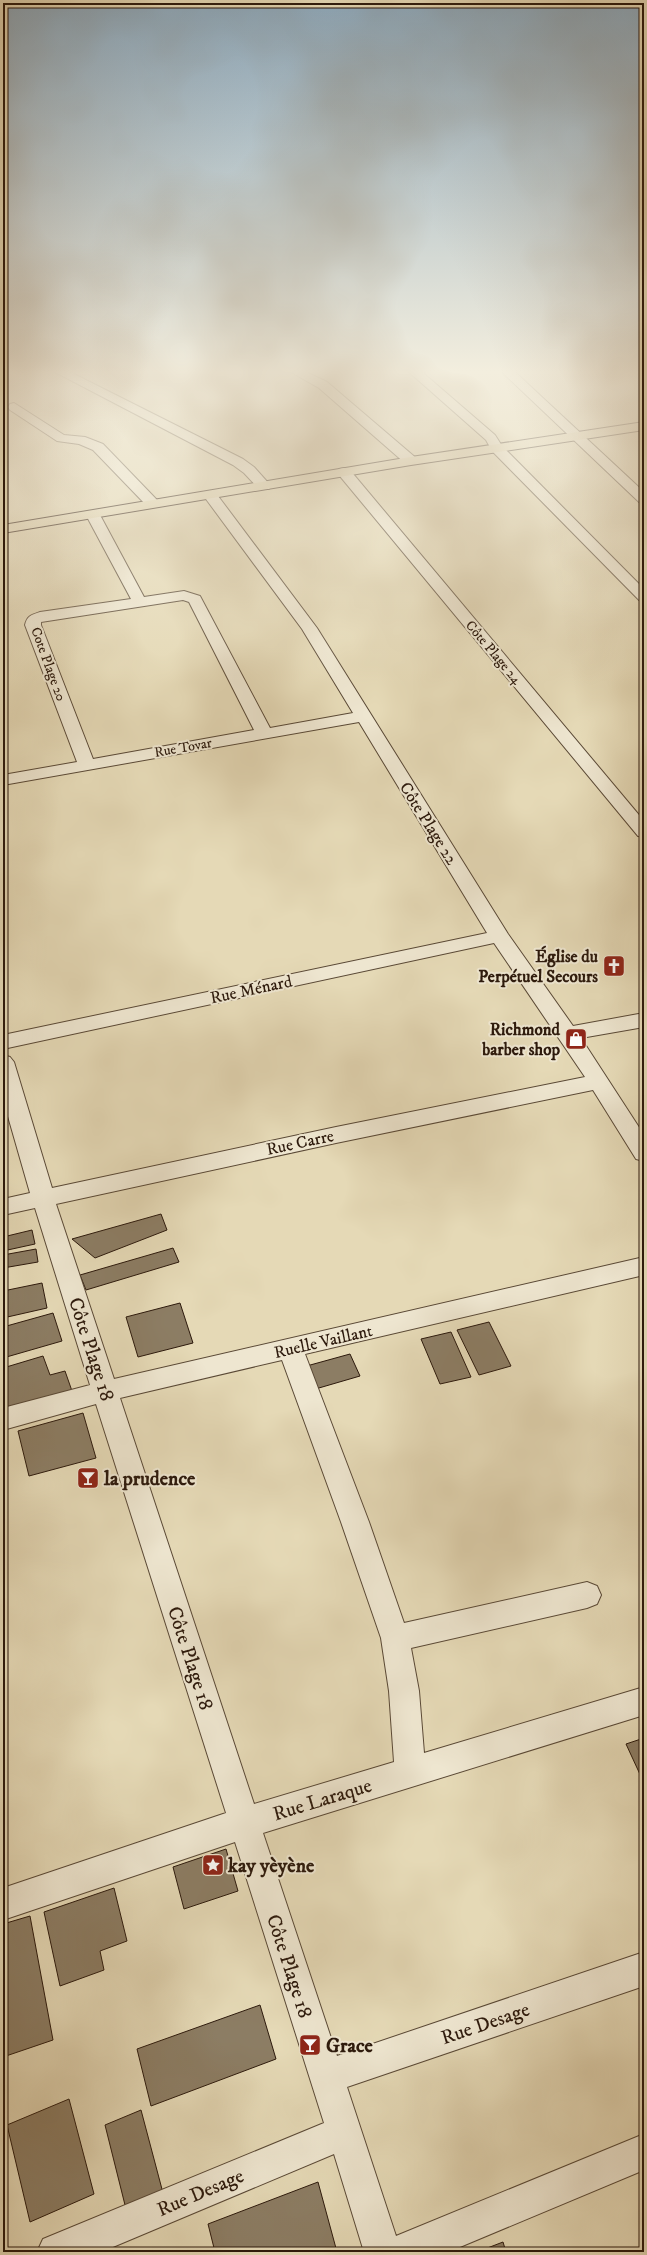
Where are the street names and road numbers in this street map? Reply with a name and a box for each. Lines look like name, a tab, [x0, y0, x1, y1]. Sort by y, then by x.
street label: Côte Plage 24	[461, 617, 526, 689]
street label: Cote Plage 20	[26, 625, 70, 704]
street label: Rue Tovar	[153, 734, 214, 762]
street label: Côte Plage 22	[394, 778, 463, 870]
street label: Rue Ménard	[208, 970, 295, 1009]
street label: Rue Carre	[264, 1125, 336, 1161]
street label: Côte Plage 18	[62, 1294, 119, 1405]
street label: Ruelle Vaillant	[272, 1320, 375, 1364]
street label: Côte Plage 18	[161, 1603, 218, 1714]
street label: Rue Laraque	[270, 1774, 375, 1827]
street label: Côte Plage 18	[260, 1911, 317, 2022]
street label: Rue Desage	[438, 1998, 533, 2051]
street label: Rue Desage	[153, 2164, 248, 2223]

